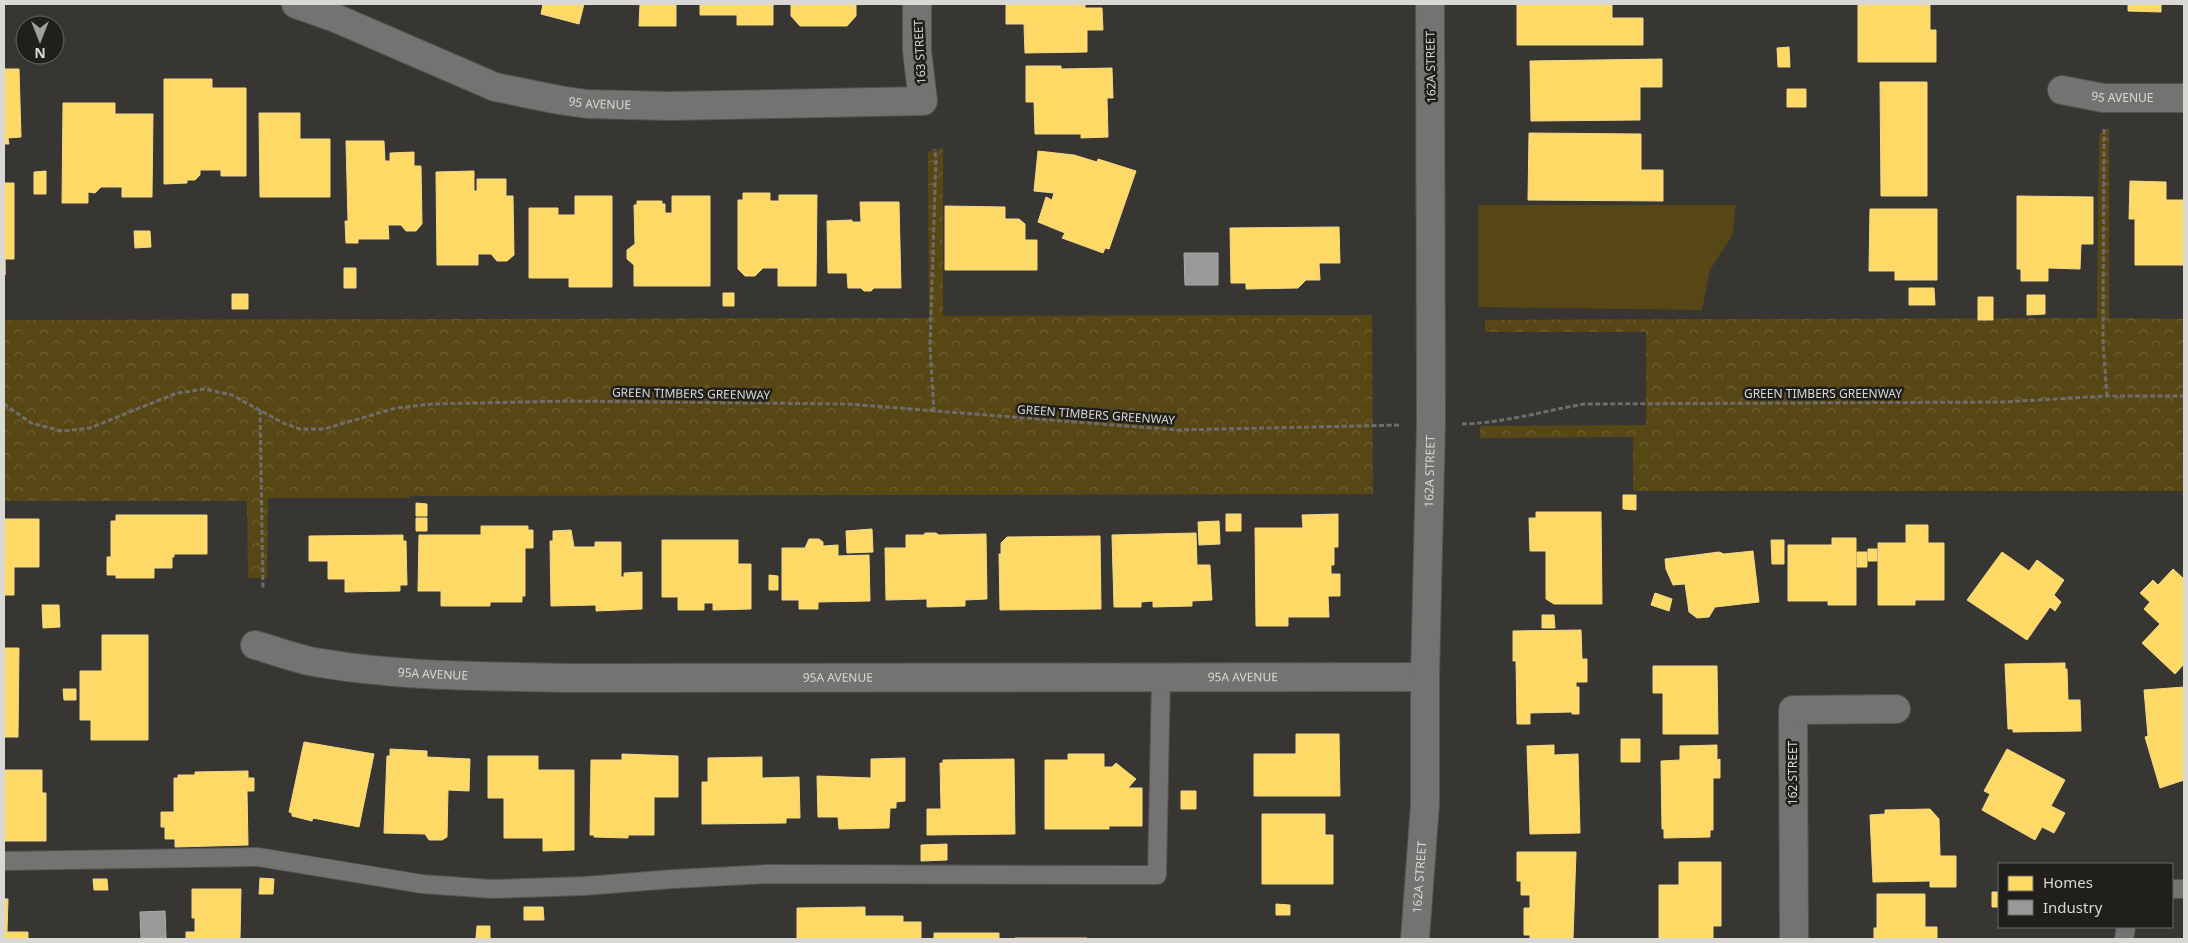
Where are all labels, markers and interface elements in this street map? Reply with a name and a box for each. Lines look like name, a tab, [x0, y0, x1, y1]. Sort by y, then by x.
north arrow	[15, 15, 65, 65]
street label: 163 STREET	[909, 19, 930, 85]
street label: 162A STREET	[1421, 30, 1440, 103]
text: N	[34, 44, 46, 63]
street label: 95 AVENUE	[2090, 87, 2154, 106]
street label: 95 AVENUE	[567, 92, 631, 113]
street label: GREEN TIMBERS GREENWAY	[612, 384, 770, 403]
street label: GREEN TIMBERS GREENWAY	[1744, 385, 1902, 402]
street label: GREEN TIMBERS GREENWAY	[1017, 401, 1176, 429]
street label: 162A STREET	[1420, 435, 1439, 508]
street label: 95A AVENUE	[397, 663, 468, 684]
street label: 95A AVENUE	[1208, 668, 1278, 685]
street label: 95A AVENUE	[803, 669, 873, 686]
street label: 162 STREET	[1784, 740, 1801, 805]
street label: 162A STREET	[1408, 840, 1430, 914]
legend	[1998, 863, 2173, 928]
text: Homes	[2043, 872, 2093, 892]
text: Industry	[2043, 897, 2103, 917]

